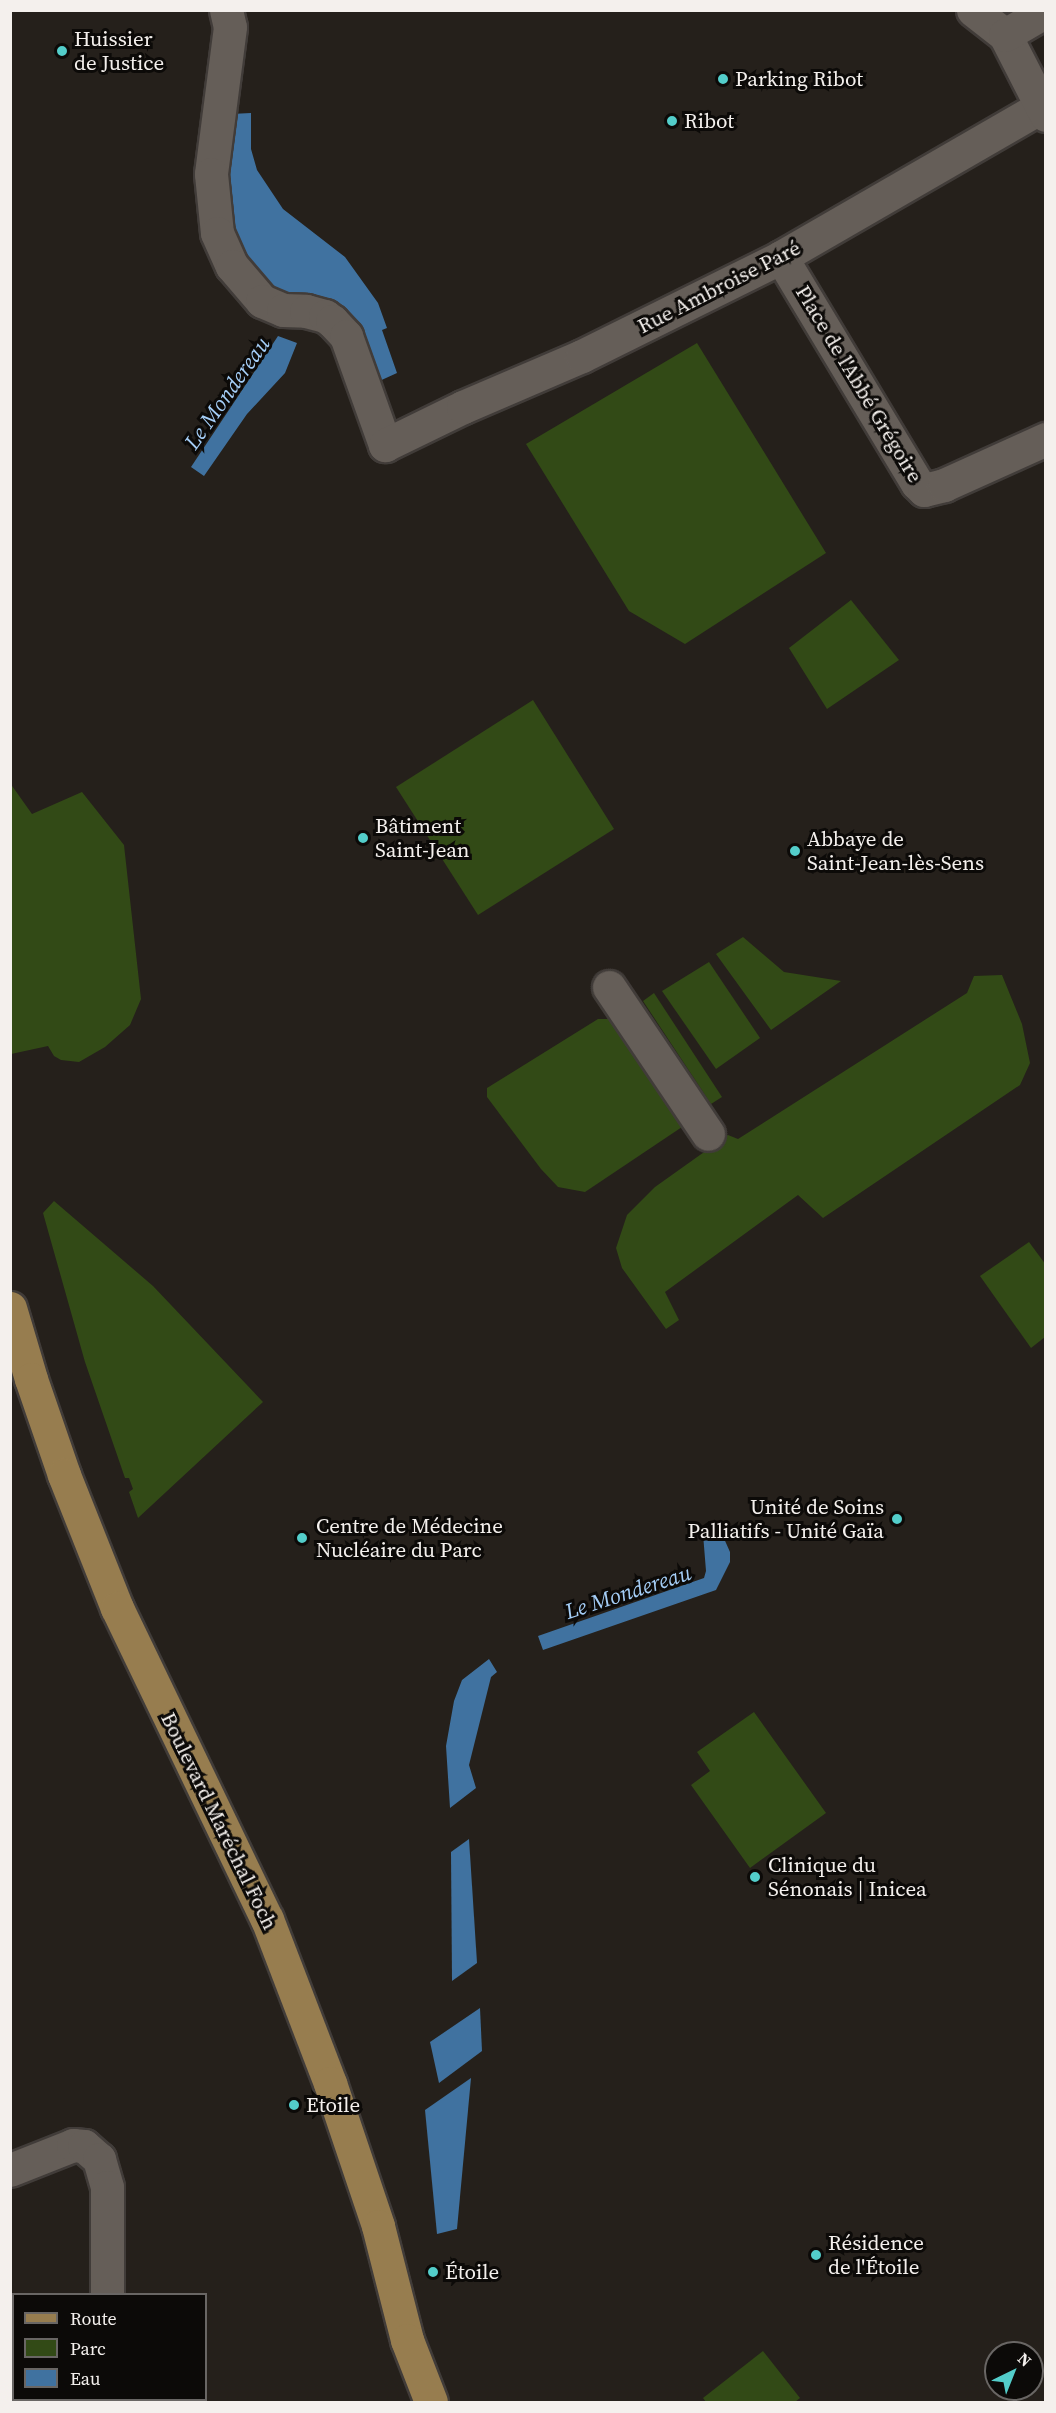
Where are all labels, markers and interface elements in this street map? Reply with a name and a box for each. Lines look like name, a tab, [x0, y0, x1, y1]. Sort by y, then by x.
place label: Huissier de Justice	[74, 26, 164, 76]
marker: Huissier de Justice	[55, 44, 69, 58]
place label: Parking Ribot	[735, 66, 863, 92]
marker: Parking Ribot	[716, 72, 730, 86]
place label: Ribot	[684, 108, 734, 134]
marker: Ribot	[665, 114, 679, 128]
street label: Rue Ambroise Paré	[633, 235, 805, 339]
street label: Place de l'Abbé Grégoire	[790, 281, 928, 487]
water label: Le Mondereau	[179, 332, 275, 454]
place label: Bâtiment Saint-Jean	[375, 813, 470, 863]
place label: Abbaye de Saint-Jean-lès-Sens	[807, 826, 984, 876]
marker: Bâtiment Saint-Jean	[356, 831, 370, 845]
marker: Abbaye de Saint-Jean-lès-Sens	[788, 844, 802, 858]
place label: Unité de Soins Palliatifs - Unité Gaïa	[688, 1494, 884, 1544]
marker: Unité de Soins Palliatifs - Unité Gaïa	[888, 1510, 906, 1528]
place label: Centre de Médecine Nucléaire du Parc	[316, 1513, 503, 1563]
marker: Centre de Médecine Nucléaire du Parc	[293, 1529, 311, 1547]
water label: Le Mondereau	[562, 1559, 694, 1625]
street label: Boulevard Maréchal Foch	[155, 1708, 283, 1934]
place label: Clinique du Sénonais | Inicea	[768, 1852, 927, 1902]
marker: Clinique du Sénonais | Inicea	[746, 1868, 764, 1886]
place label: Etoile	[306, 2092, 360, 2118]
marker: Etoile	[287, 2098, 301, 2112]
place label: Résidence de l'Étoile	[828, 2230, 924, 2280]
marker: Résidence de l'Étoile	[809, 2248, 823, 2262]
place label: Étoile	[445, 2259, 499, 2285]
marker: Étoile	[426, 2265, 440, 2279]
legend	[12, 2293, 207, 2401]
text: Route	[70, 2306, 117, 2331]
text: Parc	[70, 2336, 106, 2361]
north arrow	[984, 2341, 1044, 2401]
text: N	[1013, 2347, 1037, 2371]
text: Eau	[70, 2366, 101, 2391]

